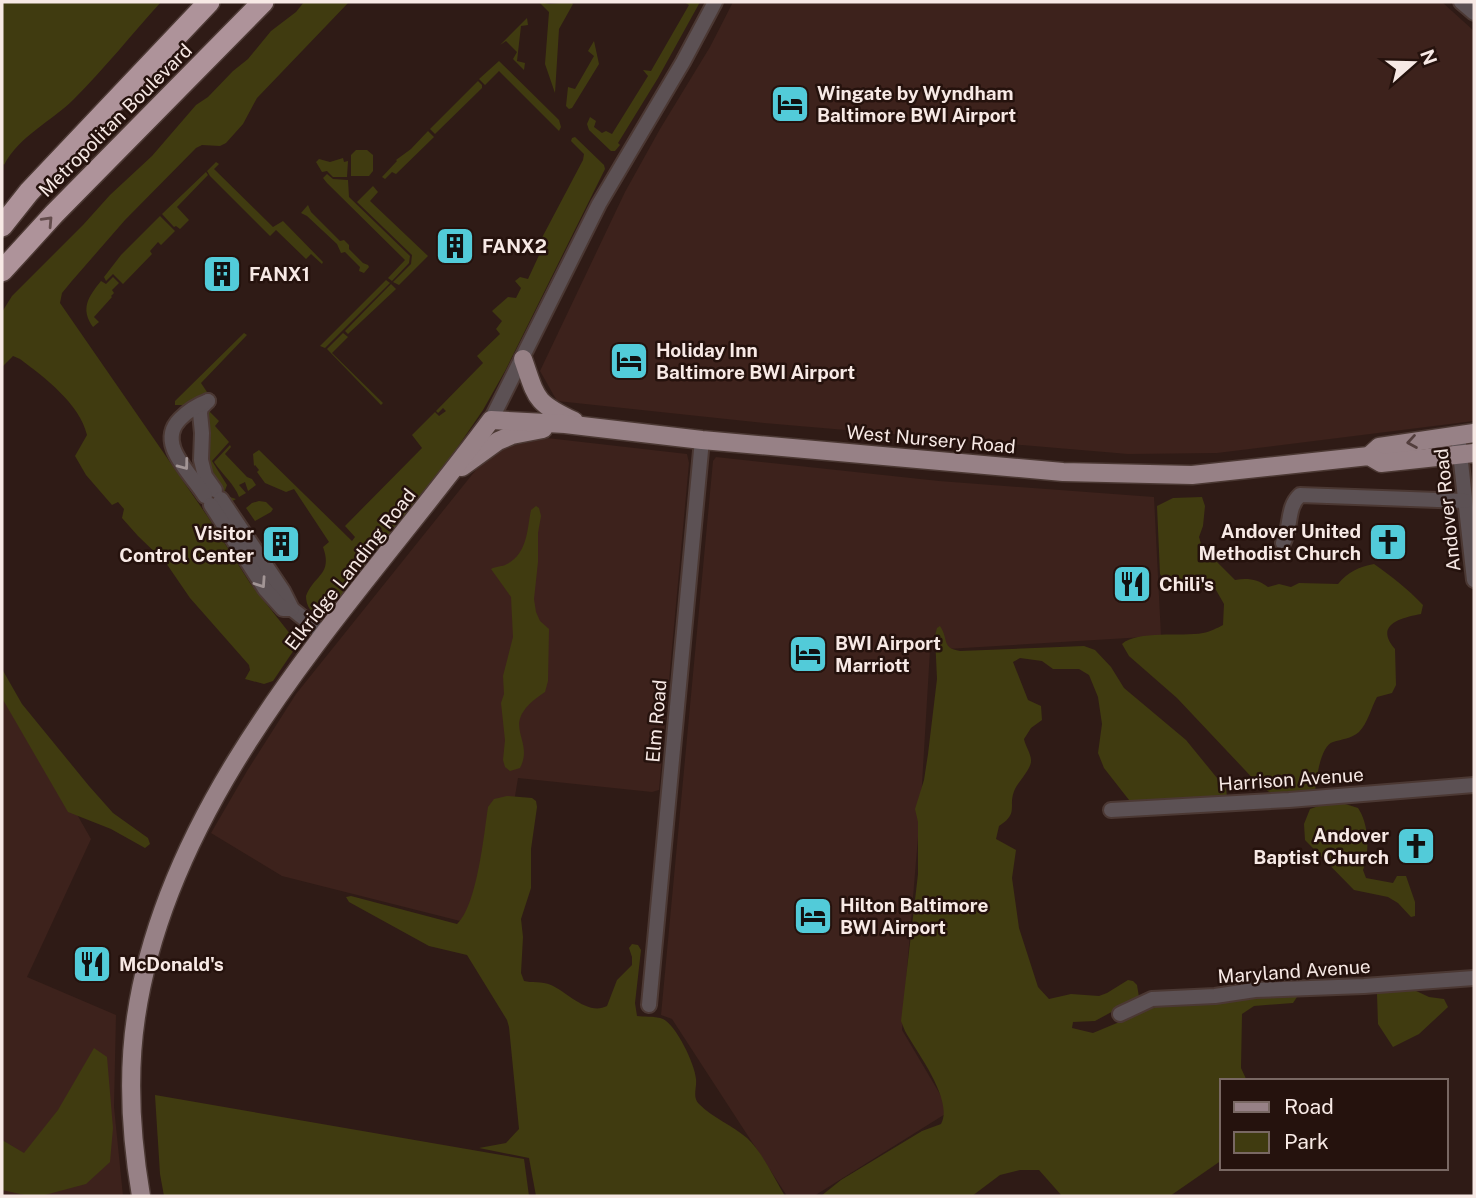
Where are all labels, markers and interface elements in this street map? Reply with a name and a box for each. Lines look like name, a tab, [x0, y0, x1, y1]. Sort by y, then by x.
north arrow	[1378, 28, 1448, 98]
street label: Metropolitan Boulevard	[34, 39, 196, 201]
text: N	[1416, 46, 1442, 68]
place label: Wingate by Wyndham Baltimore BWI Airport	[817, 82, 1016, 126]
hotel icon: Wingate by Wyndham Baltimore BWI Airport	[769, 83, 811, 125]
one-way arrow	[39, 216, 52, 229]
building icon: FANX2	[434, 225, 476, 267]
place label: FANX2	[482, 235, 547, 257]
building icon: FANX1	[201, 253, 243, 295]
place label: FANX1	[249, 263, 310, 285]
place label: Holiday Inn Baltimore BWI Airport	[656, 339, 855, 383]
hotel icon: Holiday Inn Baltimore BWI Airport	[608, 340, 650, 382]
street label: West Nursery Road	[845, 421, 1017, 457]
one-way arrow	[1406, 434, 1417, 449]
street label: Andover Road	[1430, 447, 1464, 573]
one-way arrow	[176, 457, 188, 470]
street label: Elkridge Landing Road	[280, 484, 420, 654]
place label: Andover United Methodist Church	[1199, 520, 1361, 564]
church icon: Andover United Methodist Church	[1367, 521, 1409, 563]
place label: Visitor Control Center	[119, 522, 254, 566]
building icon: Visitor Control Center	[260, 523, 302, 565]
restaurant icon: Chili's	[1111, 563, 1153, 605]
place label: Chili's	[1159, 573, 1214, 595]
one-way arrow	[253, 575, 265, 588]
place label: BWI Airport Marriott	[835, 632, 941, 676]
hotel icon: BWI Airport Marriott	[787, 633, 829, 675]
street label: Elm Road	[641, 679, 671, 763]
street label: Harrison Avenue	[1218, 763, 1364, 795]
place label: Andover Baptist Church	[1253, 824, 1389, 868]
church icon: Andover Baptist Church	[1395, 825, 1437, 867]
place label: Hilton Baltimore BWI Airport	[840, 894, 989, 938]
hotel icon: Hilton Baltimore BWI Airport	[792, 895, 834, 937]
restaurant icon: McDonald's	[71, 943, 113, 985]
place label: McDonald's	[119, 953, 224, 975]
street label: Maryland Avenue	[1217, 955, 1371, 987]
legend	[1220, 1079, 1448, 1170]
text: Road	[1284, 1094, 1334, 1119]
text: Park	[1284, 1129, 1329, 1154]

